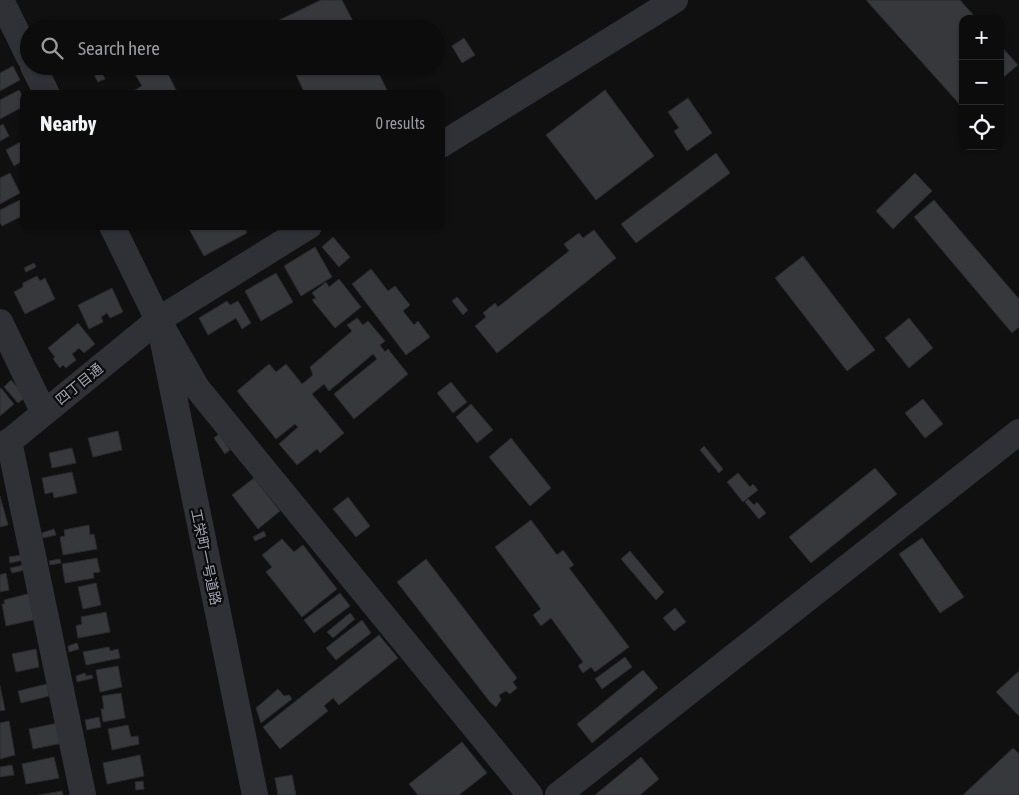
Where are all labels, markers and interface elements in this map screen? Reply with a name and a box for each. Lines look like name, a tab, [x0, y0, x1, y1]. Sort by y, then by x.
map controls	[959, 15, 1004, 150]
button: +	[959, 15, 1004, 60]
search box	[20, 20, 445, 75]
icon: search	[38, 34, 66, 62]
text: Search here	[78, 37, 160, 59]
button: −	[959, 60, 1004, 105]
button: locate	[959, 105, 1004, 150]
text: Nearby	[40, 111, 96, 135]
text: 0 results	[375, 114, 425, 132]
street label: 四丁目通	[52, 360, 106, 408]
street label: 工栄町一号道路	[188, 507, 224, 607]

